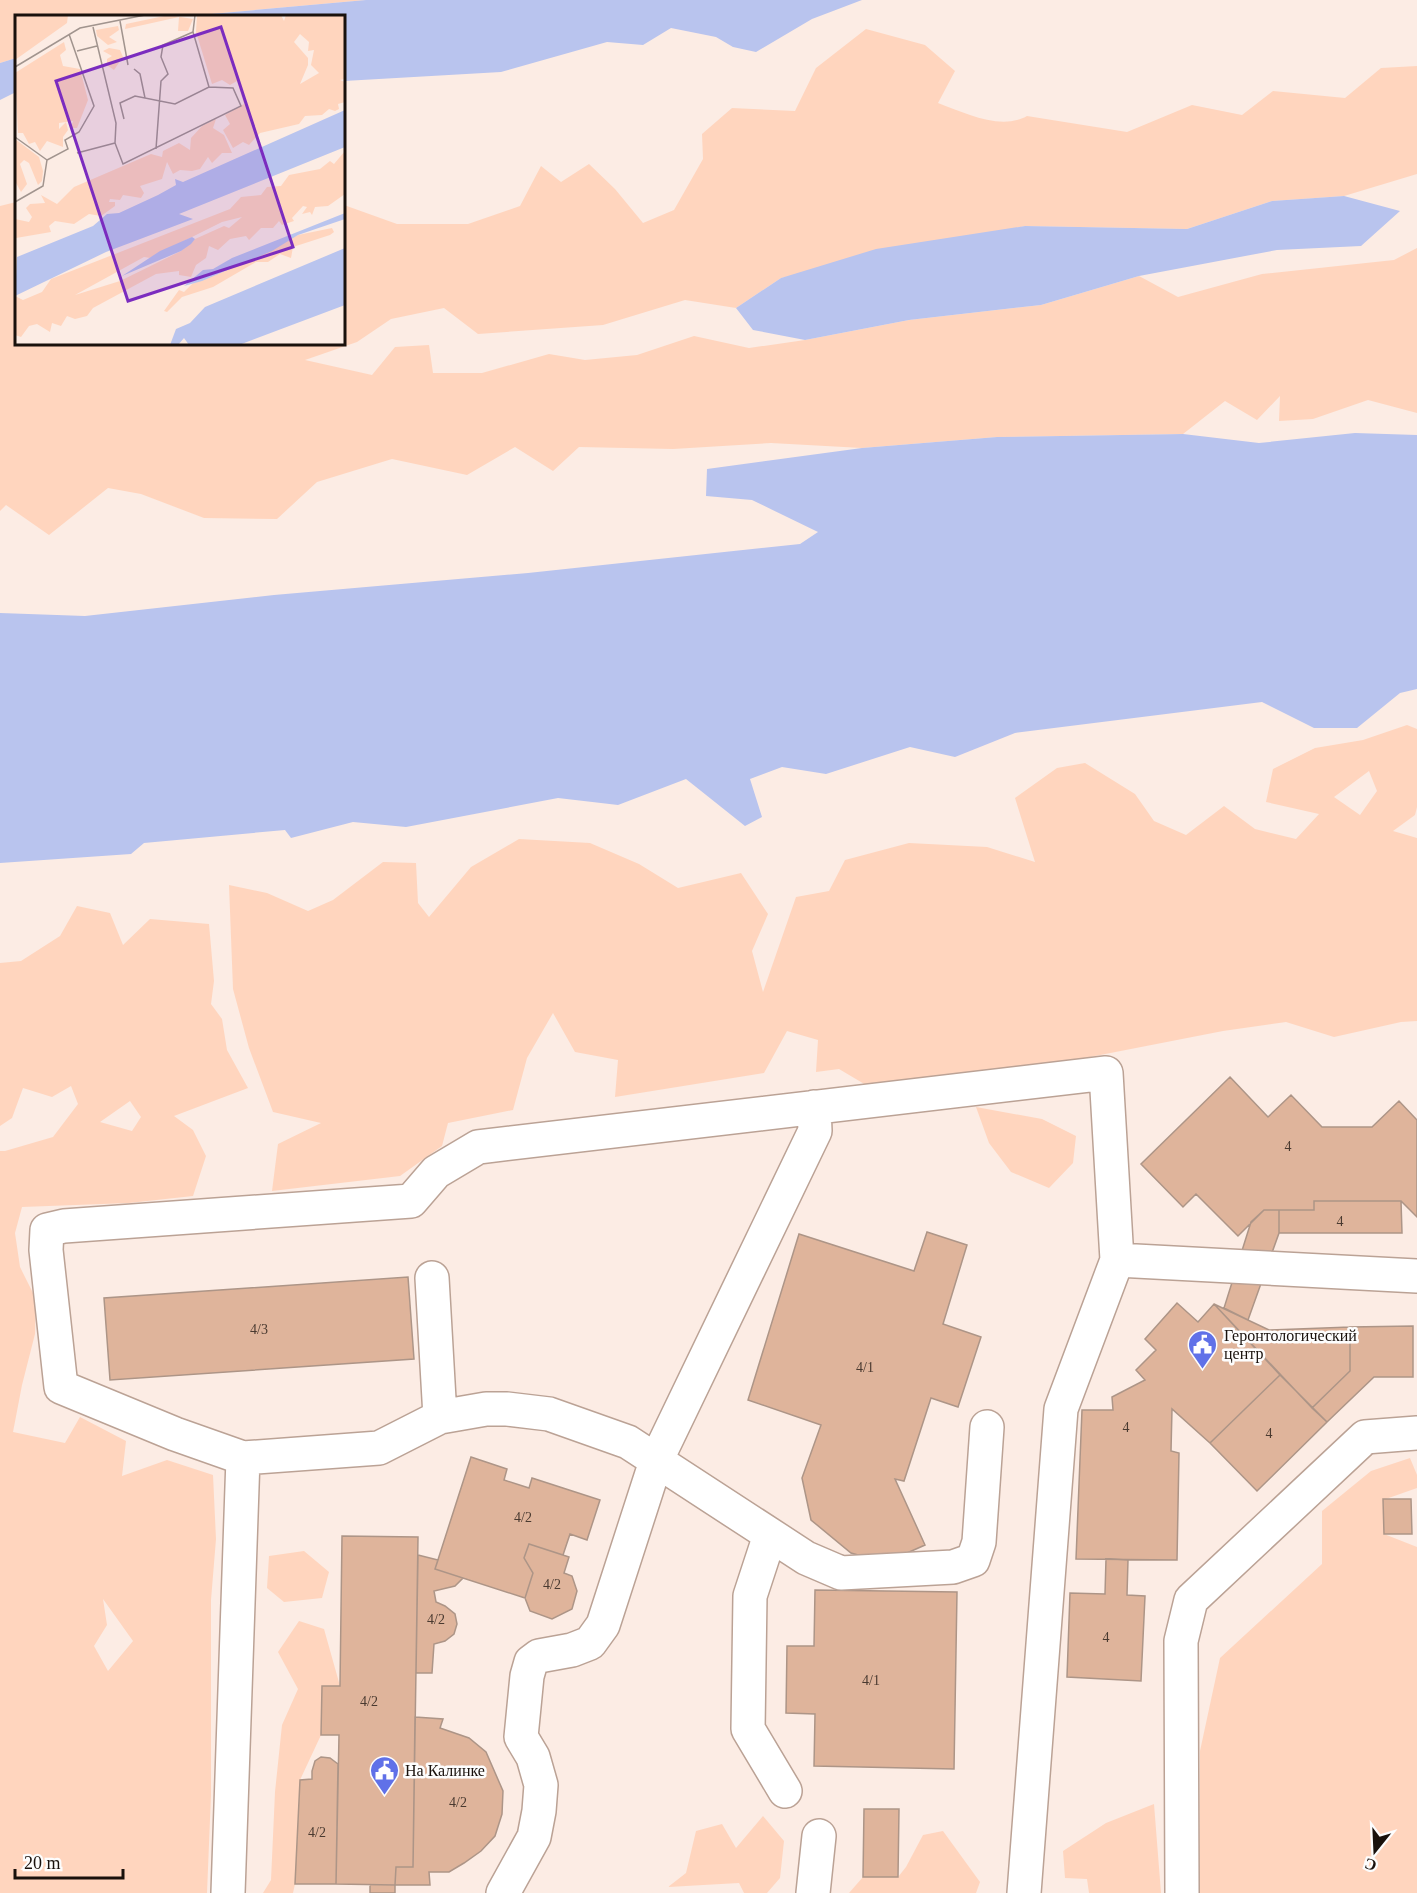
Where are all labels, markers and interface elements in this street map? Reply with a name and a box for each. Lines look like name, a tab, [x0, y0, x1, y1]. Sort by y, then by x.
inset map	[15, 15, 345, 345]
house number: 4	[1285, 1139, 1292, 1154]
house number: 4	[1337, 1214, 1344, 1229]
house number: 4/3	[250, 1322, 268, 1337]
place label: Геронтологический центр	[1224, 1327, 1357, 1363]
public building icon: Геронтологический центр	[1187, 1328, 1219, 1370]
house number: 4/1	[856, 1360, 874, 1375]
house number: 4	[1123, 1420, 1130, 1435]
house number: 4	[1266, 1426, 1273, 1441]
house number: 4/2	[514, 1510, 532, 1525]
house number: 4/2	[543, 1577, 561, 1592]
house number: 4/2	[427, 1612, 445, 1627]
house number: 4	[1103, 1630, 1110, 1645]
house number: 4/1	[862, 1673, 880, 1688]
house number: 4/2	[360, 1694, 378, 1709]
public building icon: На Калинке	[368, 1754, 400, 1796]
place label: На Калинке	[405, 1762, 485, 1779]
house number: 4/2	[449, 1795, 467, 1810]
north arrow	[1345, 1821, 1405, 1881]
house number: 4/2	[308, 1825, 326, 1840]
scale bar	[15, 1842, 123, 1880]
text: 20 m	[24, 1853, 61, 1873]
text: С	[1362, 1855, 1379, 1875]

